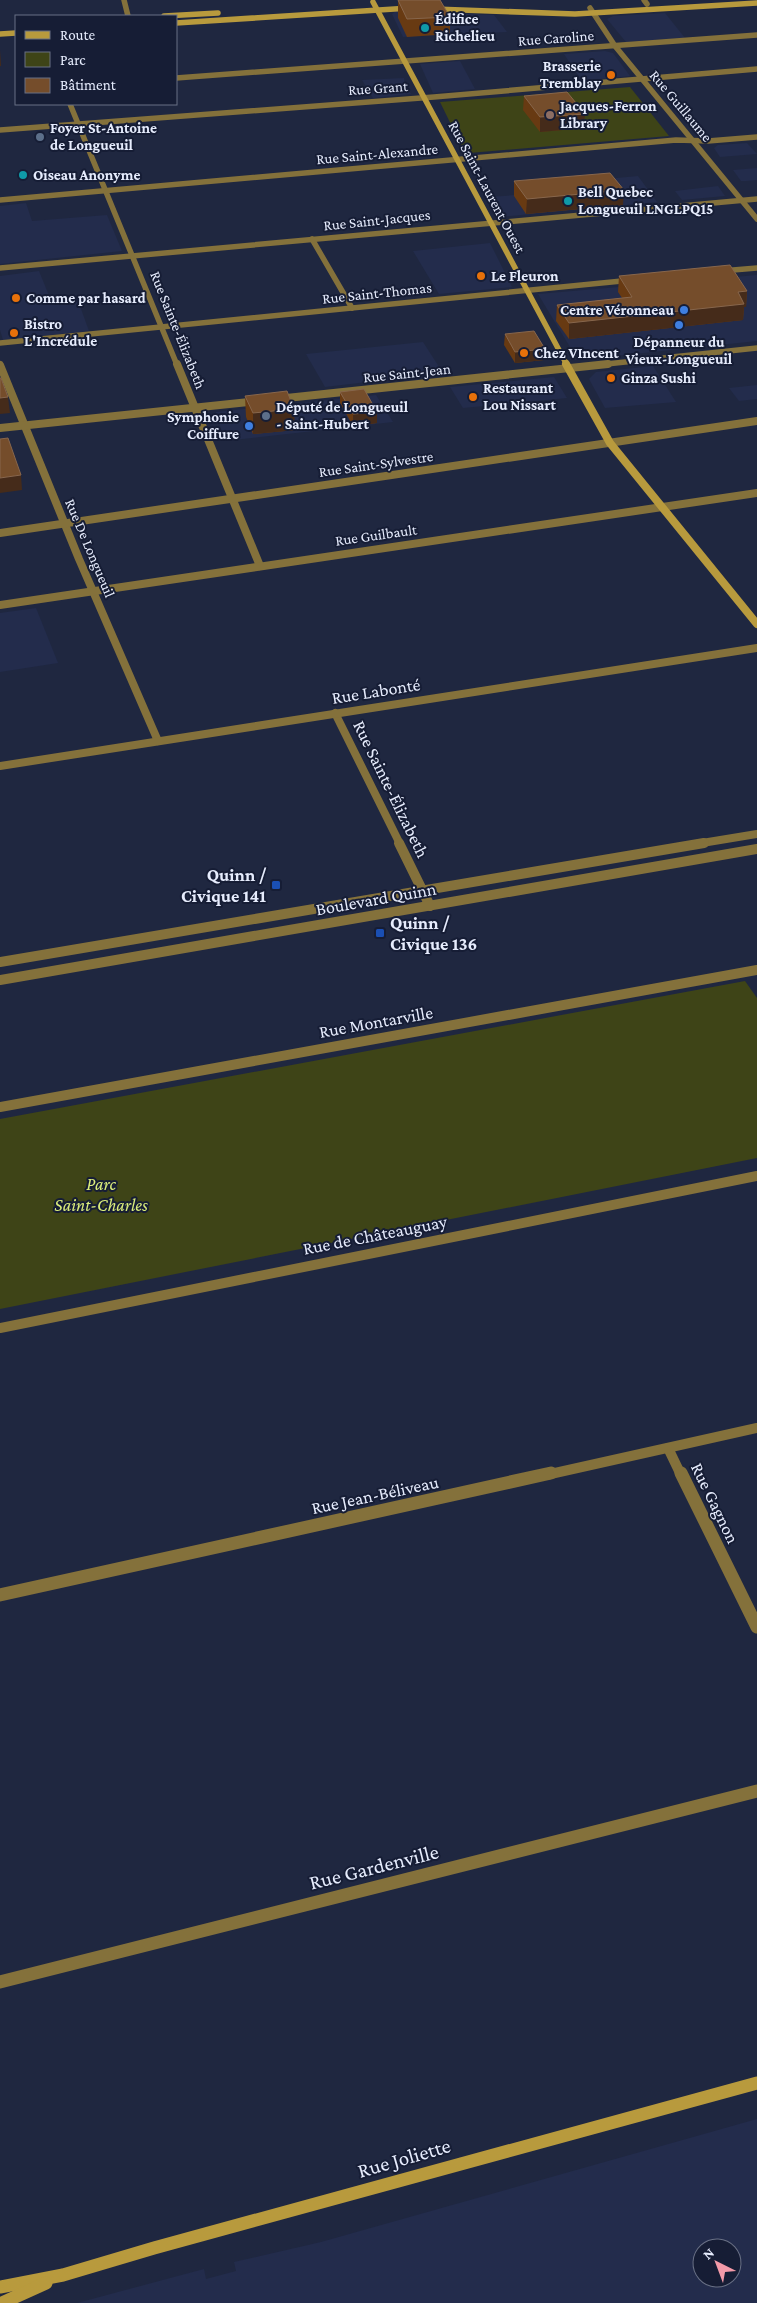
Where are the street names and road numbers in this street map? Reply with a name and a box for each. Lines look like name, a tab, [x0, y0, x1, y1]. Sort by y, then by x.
street label: Rue Caroline	[517, 27, 595, 49]
street label: Rue Guillaume	[646, 67, 716, 145]
street label: Rue Grant	[348, 78, 410, 98]
street label: Rue Saint-Laurent Ouest	[445, 118, 529, 257]
street label: Rue Saint-Alexandre	[316, 141, 439, 167]
street label: Rue Saint-Jacques	[323, 206, 431, 235]
street label: Rue Sainte-Élizabeth	[147, 269, 209, 391]
street label: Rue Saint-Thomas	[321, 279, 433, 307]
street label: Rue Saint-Jean	[362, 360, 452, 387]
street label: Rue Saint-Sylvestre	[318, 448, 435, 481]
street label: Rue De Longueuil	[61, 496, 118, 600]
street label: Rue Guilbault	[334, 521, 419, 549]
street label: Rue Labonté	[330, 674, 422, 708]
street label: Rue Sainte-Élizabeth	[349, 717, 433, 861]
street label: Boulevard Quinn	[314, 879, 438, 919]
street label: Rue Montarville	[318, 1002, 435, 1042]
street label: Rue de Châteauguay	[301, 1211, 449, 1259]
street label: Rue Gagnon	[687, 1459, 743, 1547]
street label: Rue Jean-Béliveau	[310, 1472, 441, 1518]
street label: Rue Gardenville	[307, 1839, 441, 1895]
street label: Rue Joliette	[355, 2133, 453, 2183]

